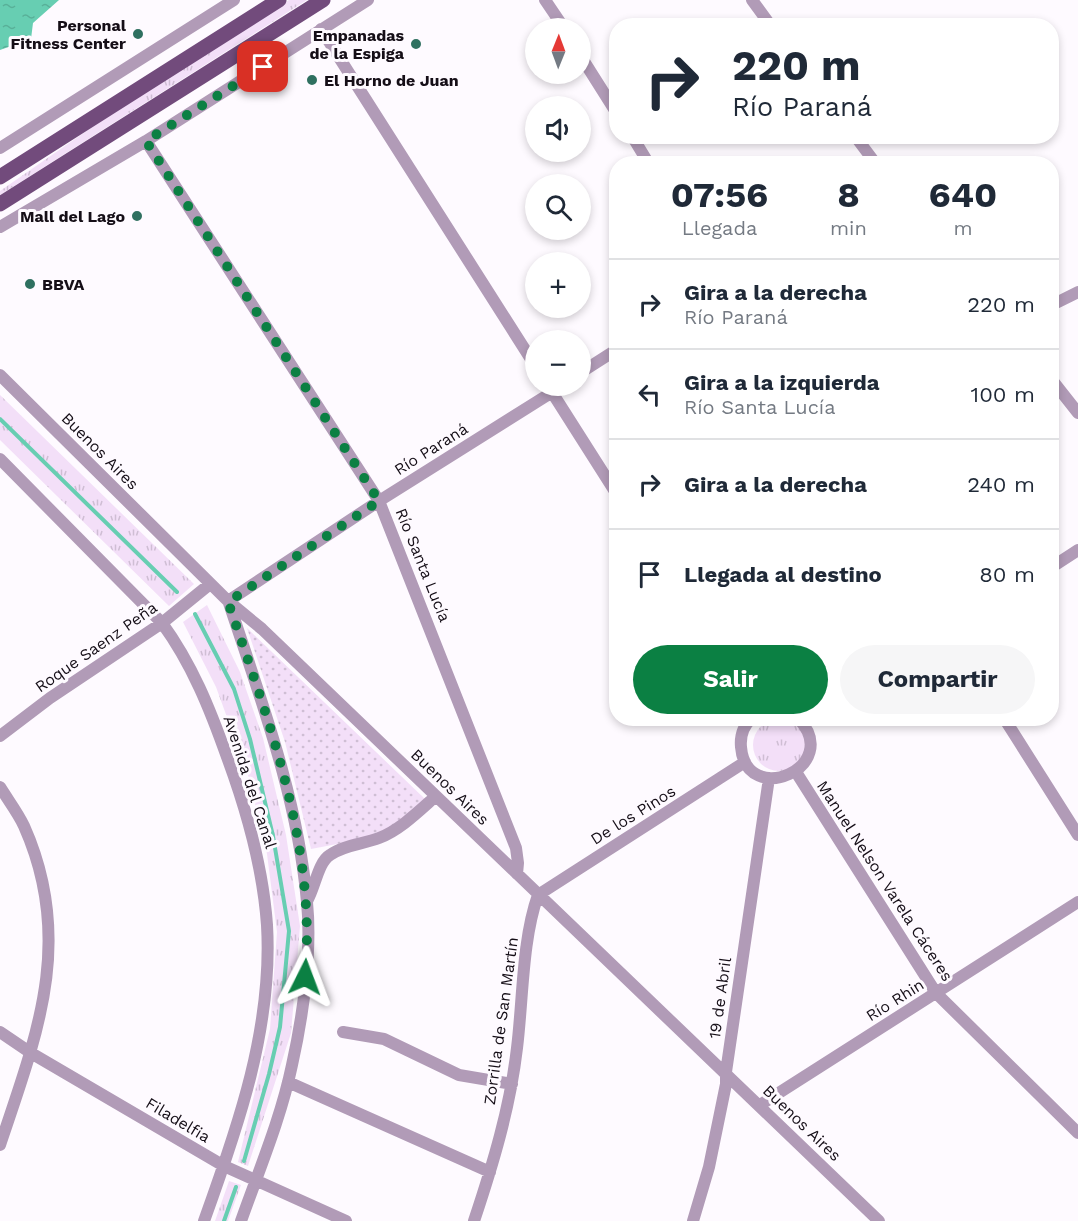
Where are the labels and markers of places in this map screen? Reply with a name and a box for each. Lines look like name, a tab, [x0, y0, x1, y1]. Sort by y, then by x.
place label: Personal Fitness Center	[11, 16, 127, 53]
place label: Empanadas de la Espiga	[310, 26, 405, 63]
marker: Personal Fitness Center	[131, 27, 145, 41]
marker: Empanadas de la Espiga	[409, 37, 423, 51]
pin	[237, 41, 288, 92]
place label: El Horno de Juan	[324, 71, 459, 90]
marker: El Horno de Juan	[305, 73, 319, 87]
place label: Mall del Lago	[20, 207, 125, 226]
marker: Mall del Lago	[130, 209, 144, 223]
place label: BBVA	[42, 275, 85, 294]
marker: BBVA	[23, 277, 37, 291]

